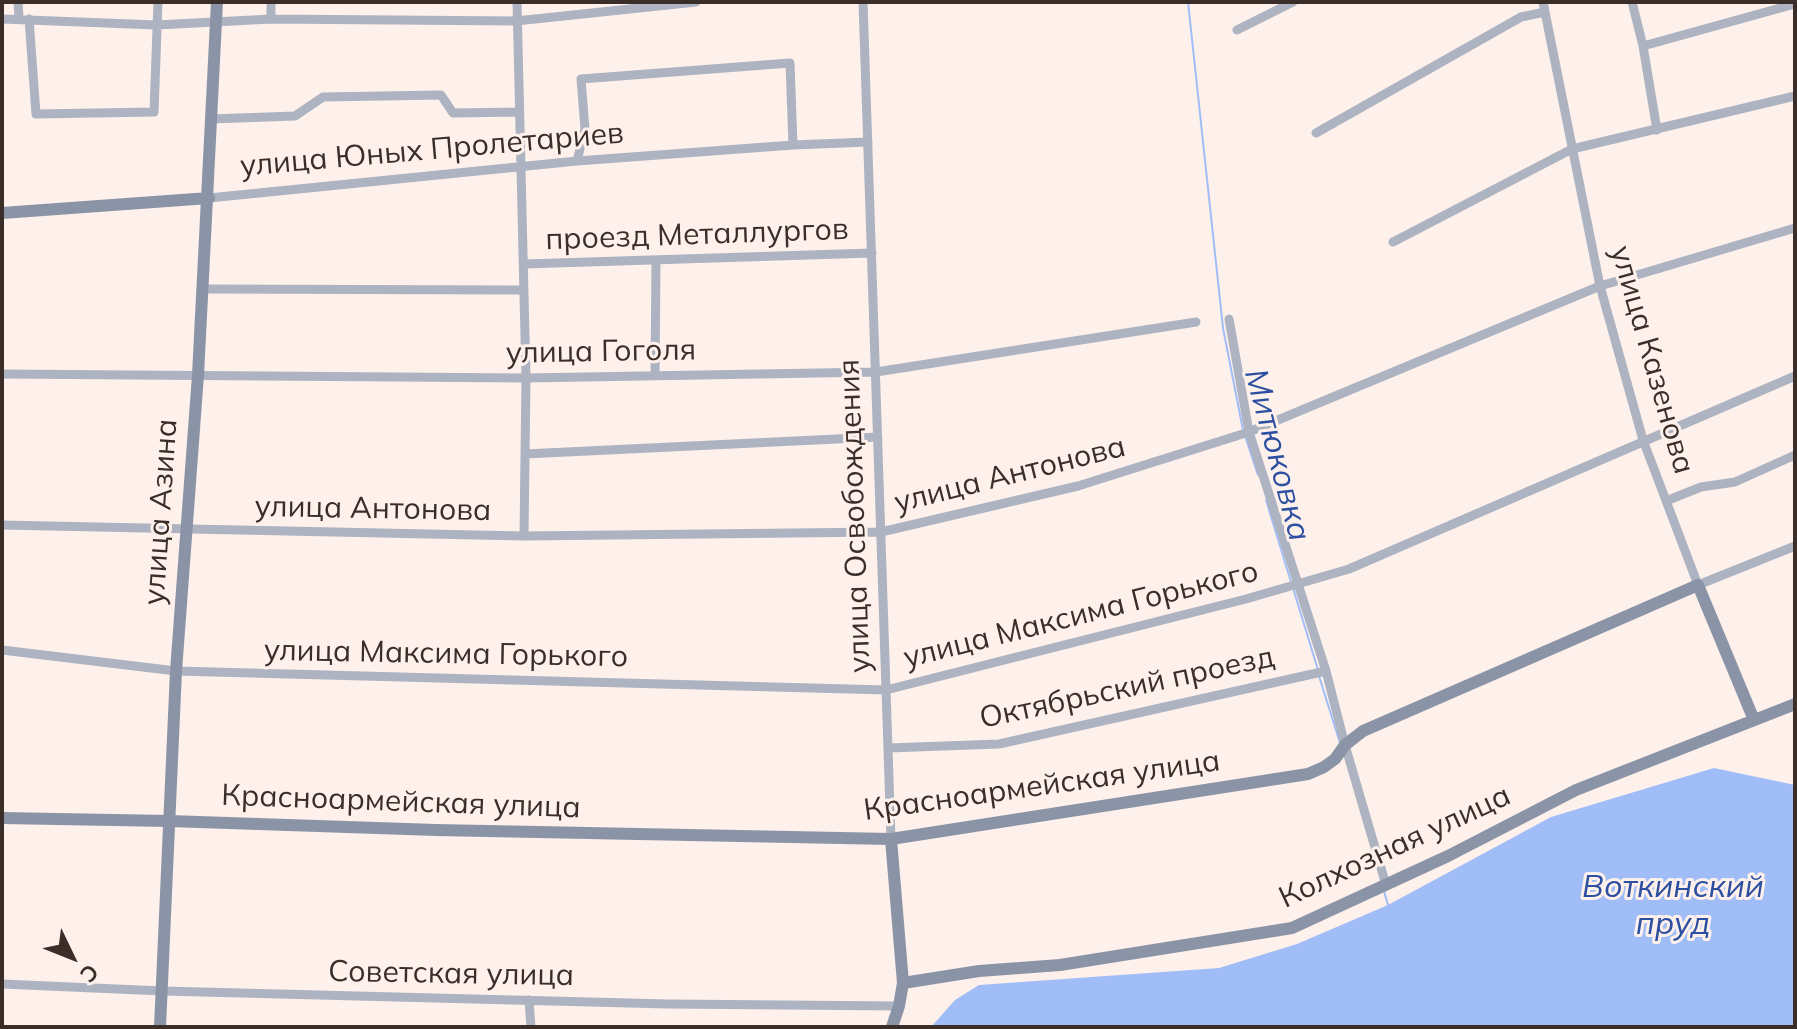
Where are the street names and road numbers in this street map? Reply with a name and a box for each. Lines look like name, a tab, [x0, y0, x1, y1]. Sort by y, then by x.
street label: улица Юных Пролетариев	[239, 115, 625, 185]
street label: проезд Металлургов	[545, 212, 849, 258]
street label: улица Казенова	[1602, 242, 1702, 478]
street label: улица Гоголя	[506, 332, 696, 372]
street label: улица Освобождения	[832, 358, 878, 674]
street label: улица Азина	[137, 418, 185, 606]
street label: улица Антонова	[891, 429, 1129, 521]
street label: улица Антонова	[254, 489, 492, 529]
street label: улица Максима Горького	[900, 553, 1262, 677]
street label: улица Максима Горького	[264, 633, 628, 675]
street label: Октябрьский проезд	[976, 639, 1278, 737]
street label: Красноармейская улица	[862, 743, 1222, 829]
street label: Красноармейская улица	[221, 778, 581, 826]
street label: Колхозная улица	[1274, 778, 1516, 916]
street label: Советская улица	[328, 954, 574, 994]

